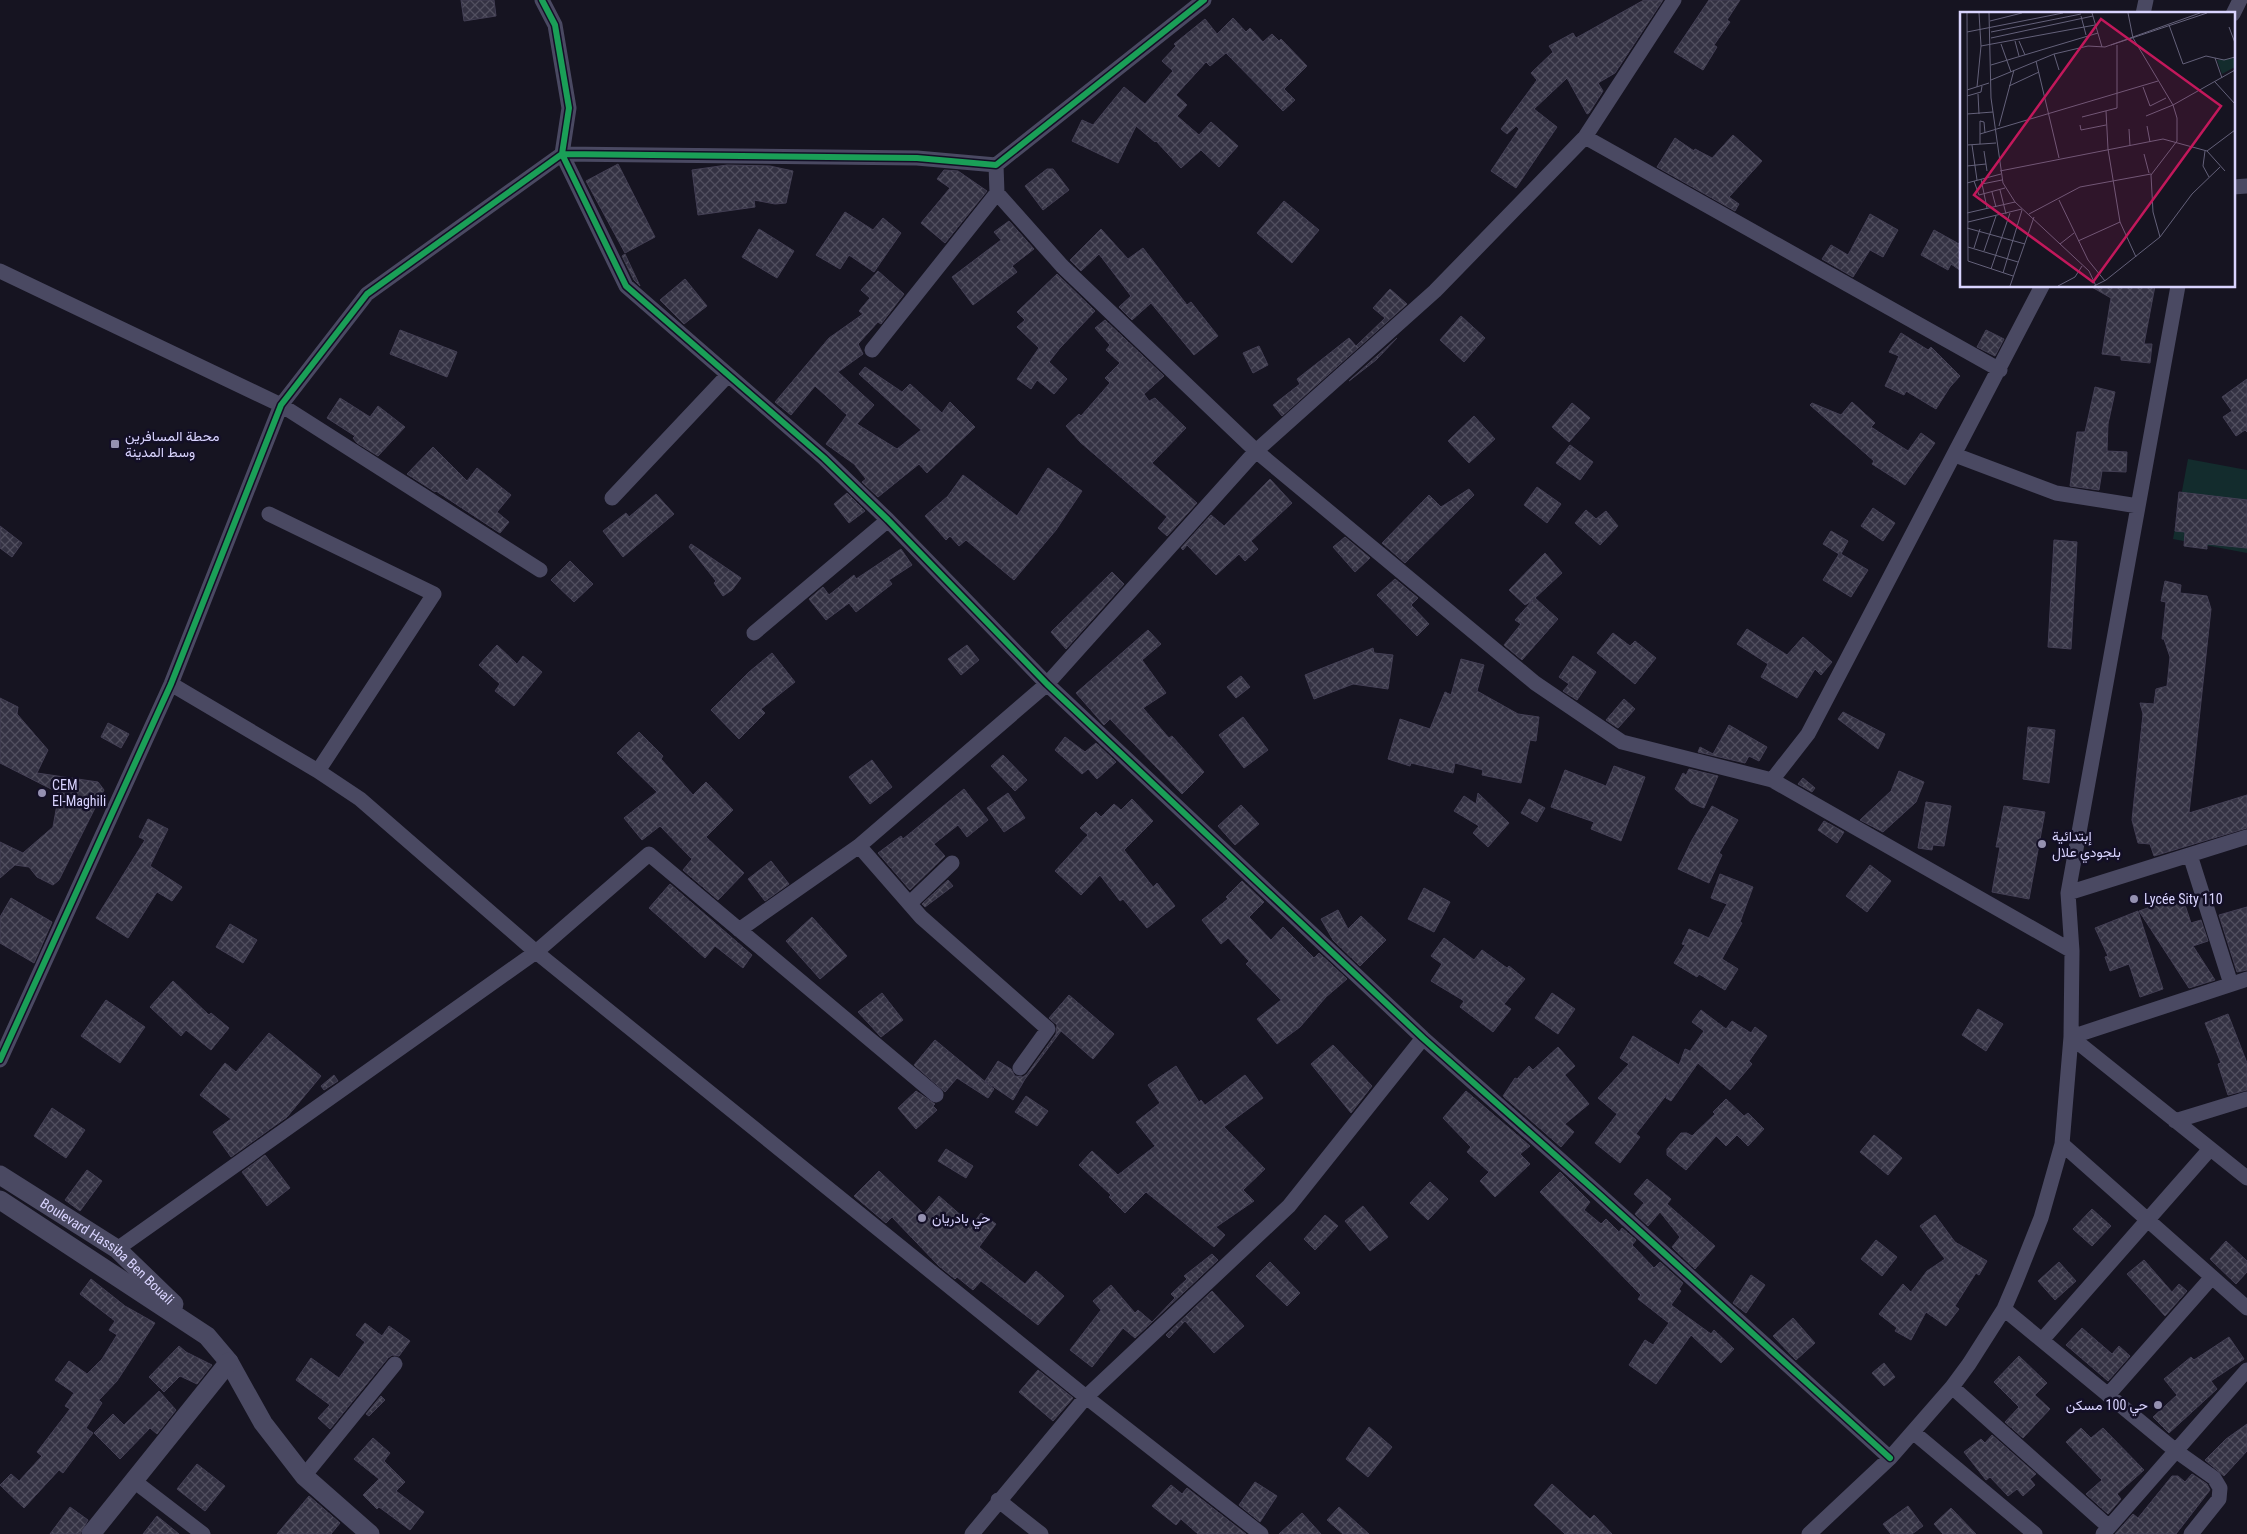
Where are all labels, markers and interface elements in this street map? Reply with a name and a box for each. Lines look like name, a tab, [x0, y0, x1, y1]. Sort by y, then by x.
inset map	[1960, 12, 2234, 288]
place label: محطة المسافرين وسط المدينة	[125, 428, 219, 461]
marker: محطة المسافرين وسط المدينة	[109, 438, 121, 450]
place label: CEM El-Maghili	[52, 777, 106, 809]
marker: CEM El-Maghili	[36, 787, 48, 799]
place label: إبتدائية بلجودي علال	[2052, 828, 2121, 864]
marker: إبتدائية بلجودي علال	[2036, 838, 2048, 850]
place label: Lycée Sity 110	[2144, 891, 2223, 907]
marker: Lycée Sity 110	[2128, 893, 2140, 905]
street label: Boulevard Hassiba Ben Bouali	[37, 1195, 177, 1308]
place label: حي بادريان	[932, 1210, 990, 1230]
marker: حي بادريان	[916, 1212, 928, 1224]
place label: حي 100 مسكن	[2066, 1397, 2148, 1417]
marker: حي 100 مسكن	[2152, 1399, 2164, 1411]

